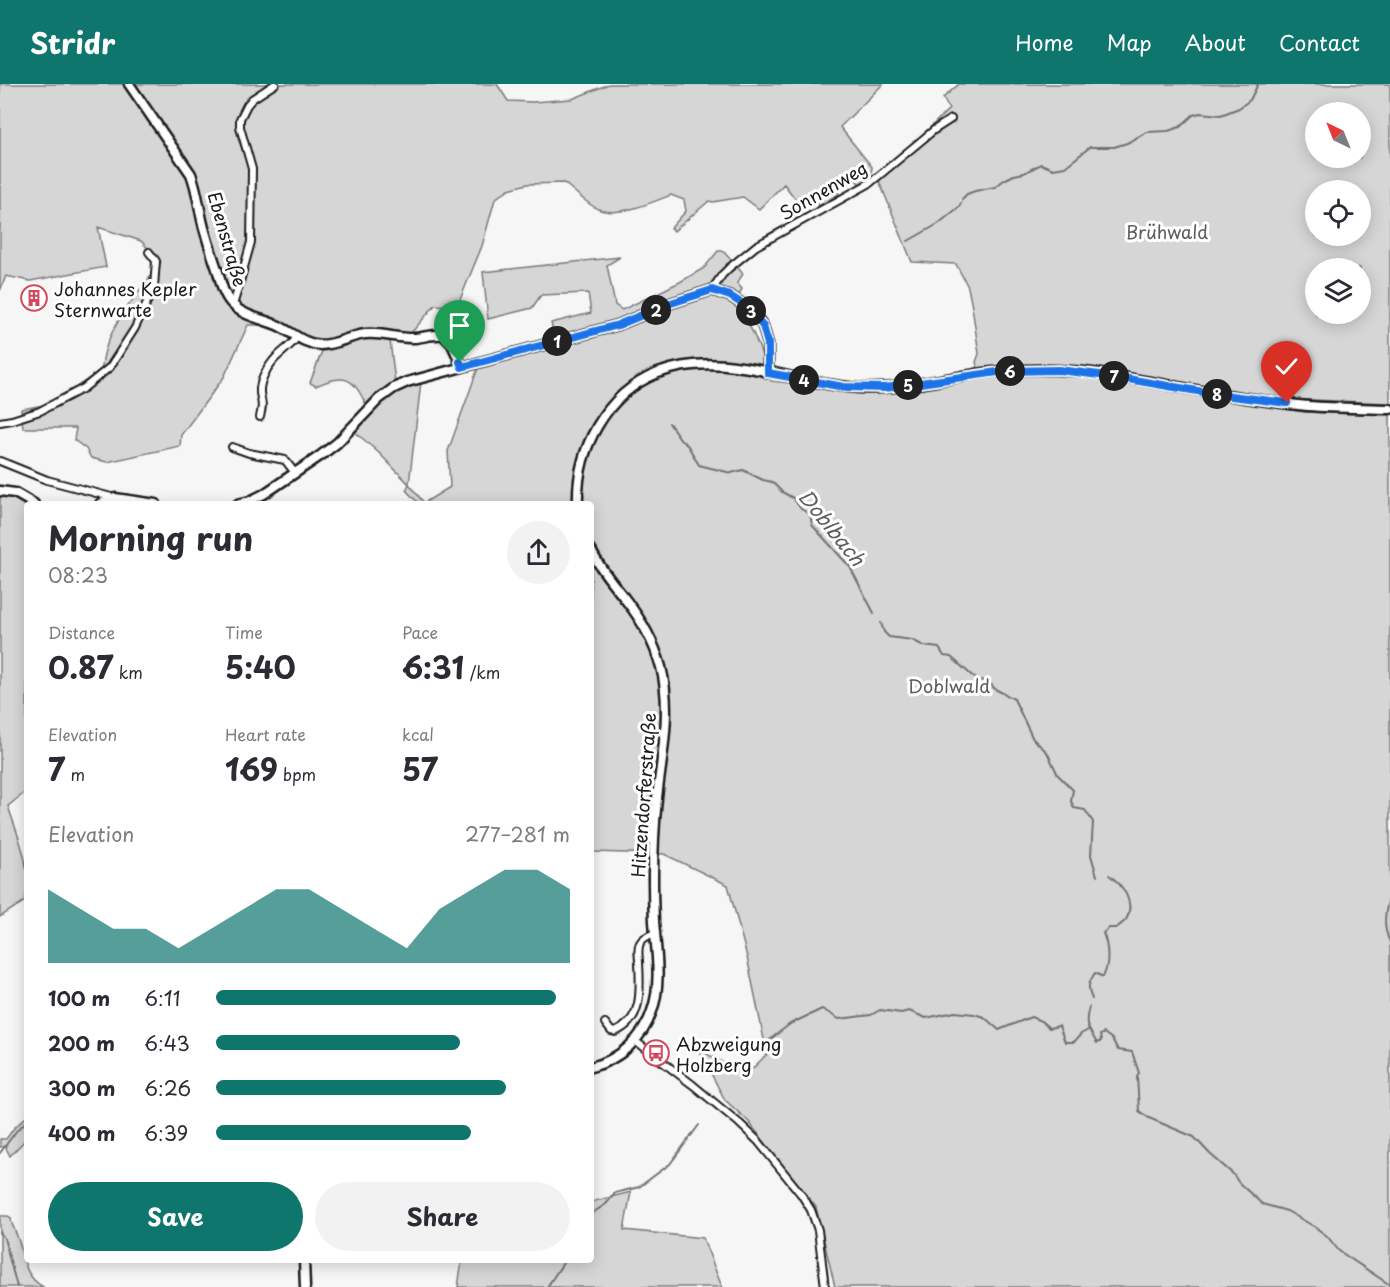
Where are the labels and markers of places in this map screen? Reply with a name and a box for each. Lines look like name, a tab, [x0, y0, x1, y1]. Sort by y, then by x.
place label: Johannes Kepler Sternwarte	[54, 275, 197, 323]
building icon: Johannes Kepler Sternwarte	[19, 283, 49, 313]
pin: 2	[641, 295, 671, 325]
pin: 3	[736, 296, 766, 326]
pin	[434, 300, 485, 362]
pin: 1	[542, 326, 572, 356]
pin	[1261, 341, 1312, 403]
pin: 6	[995, 356, 1025, 386]
pin: 7	[1099, 361, 1129, 391]
pin: 4	[789, 365, 819, 395]
pin: 5	[893, 370, 923, 400]
pin: 8	[1202, 379, 1232, 409]
place label: Abzweigung Holzberg	[676, 1030, 781, 1078]
bus stop icon: Abzweigung Holzberg	[641, 1038, 671, 1068]

